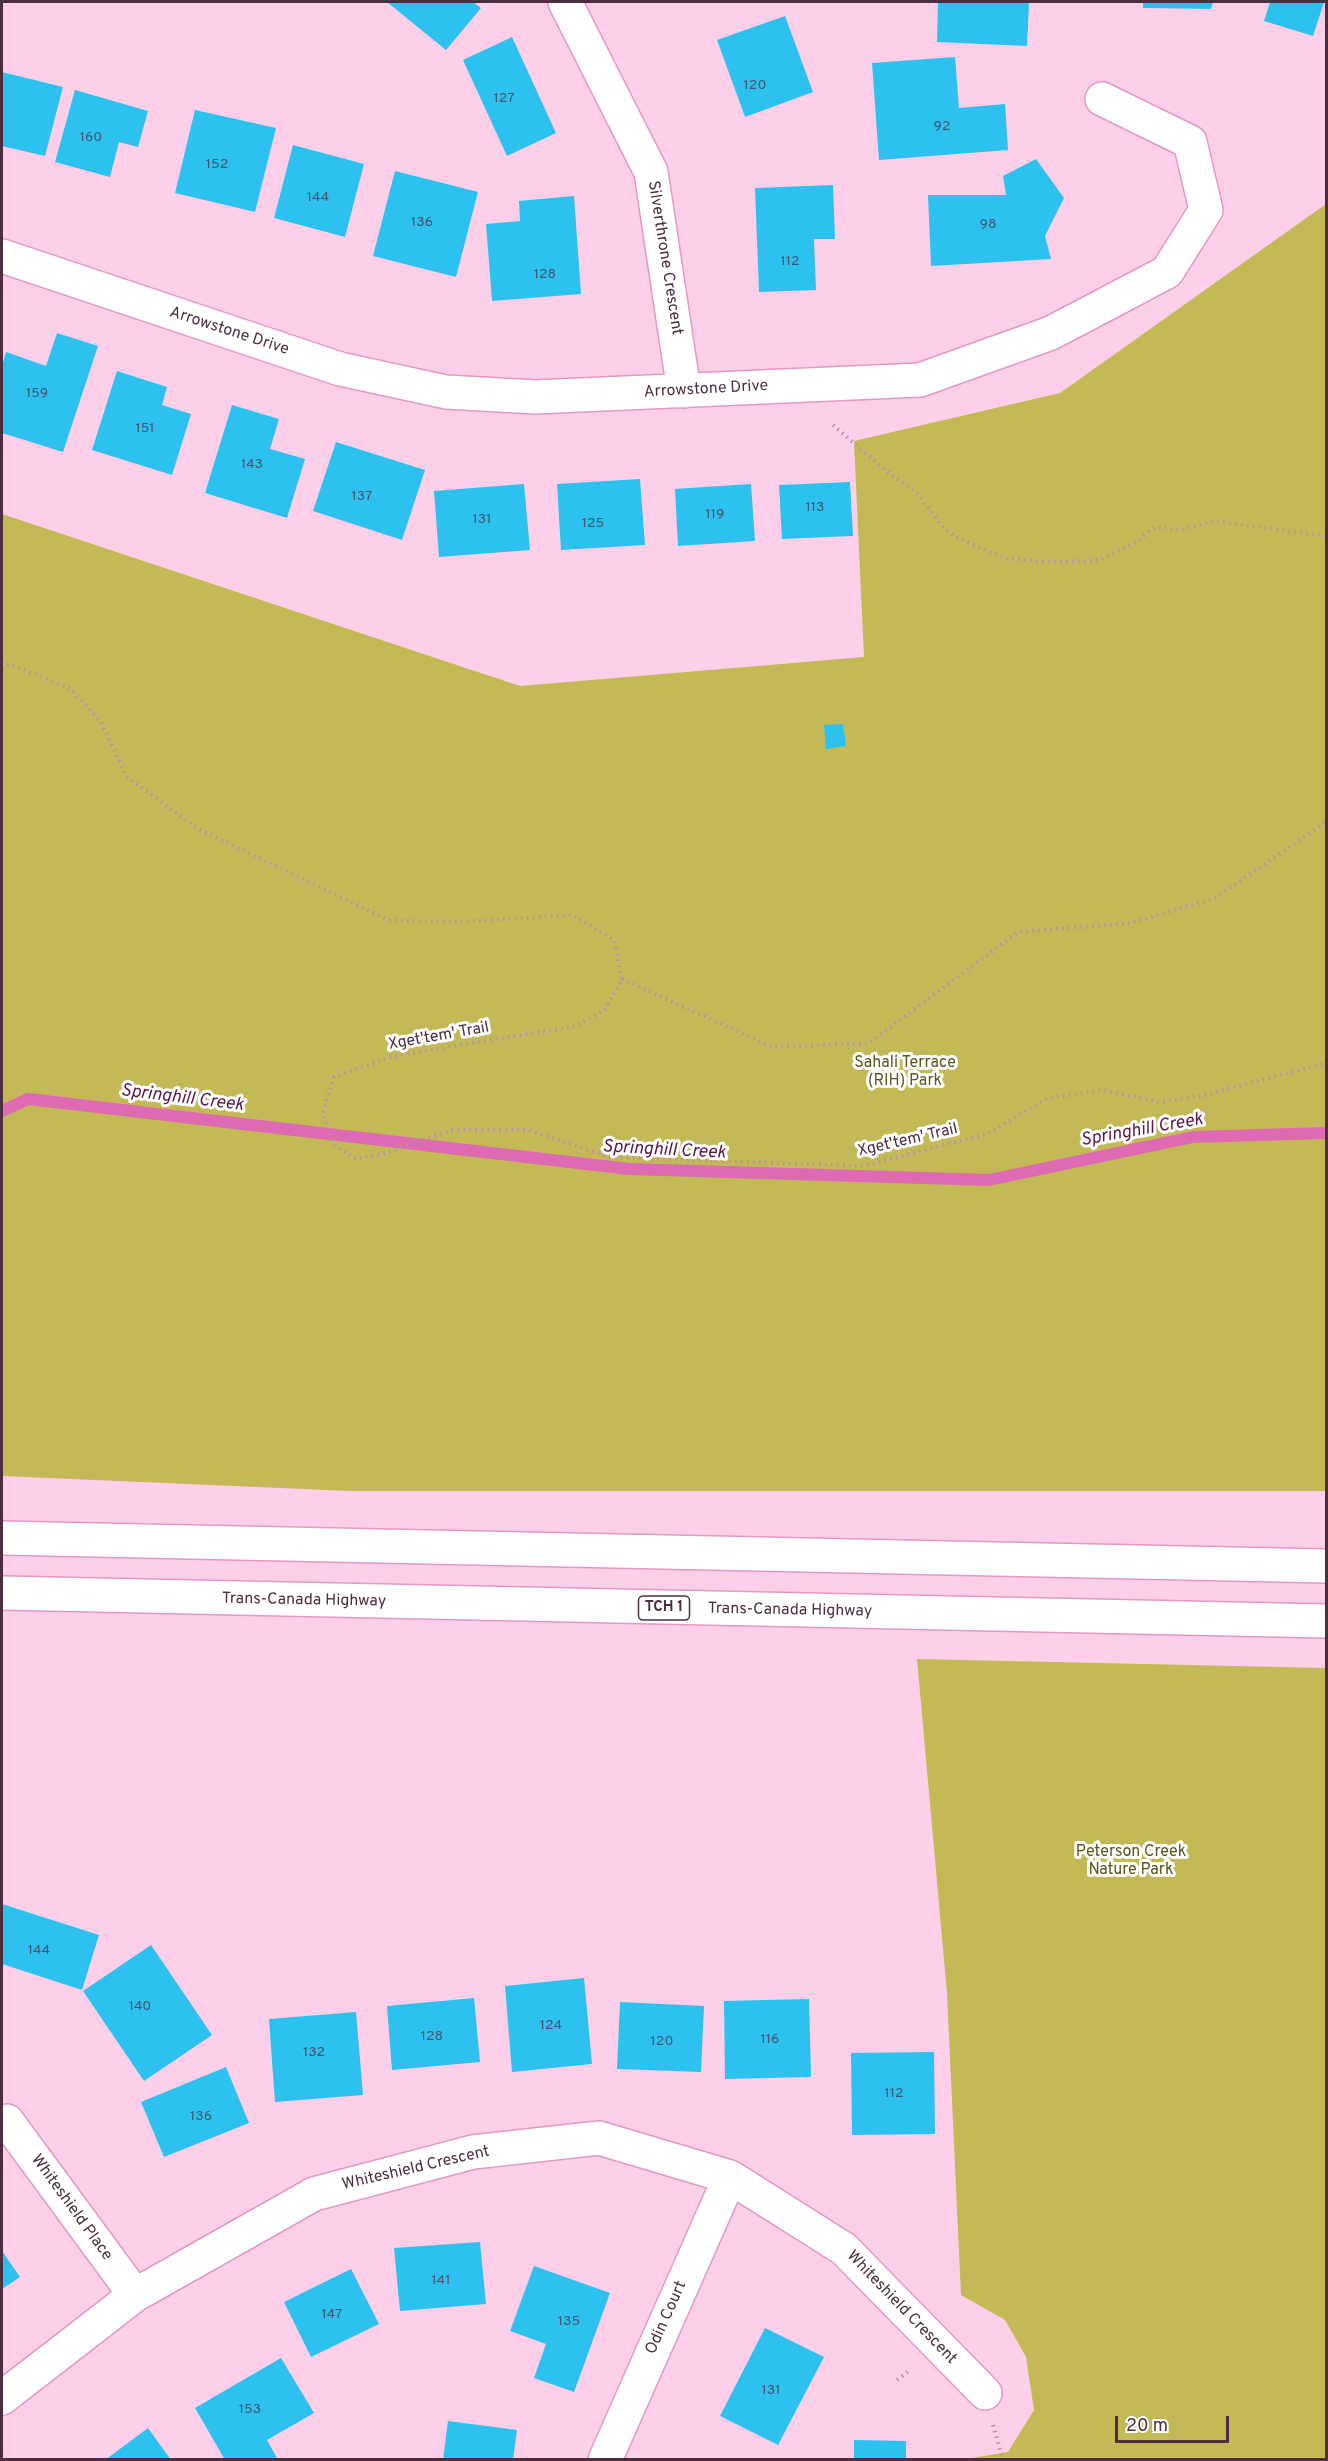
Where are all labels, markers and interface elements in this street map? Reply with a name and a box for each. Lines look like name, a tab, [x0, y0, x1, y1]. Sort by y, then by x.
house number: 120	[744, 78, 766, 94]
house number: 127	[494, 91, 514, 107]
house number: 92	[934, 119, 950, 135]
house number: 160	[80, 130, 102, 146]
house number: 152	[206, 157, 228, 173]
street label: Silverthrone Crescent	[642, 179, 686, 337]
house number: 144	[307, 190, 329, 206]
house number: 136	[411, 215, 433, 231]
house number: 98	[980, 217, 996, 233]
house number: 112	[780, 254, 800, 270]
house number: 128	[534, 267, 556, 283]
street label: Arrowstone Drive	[167, 304, 291, 360]
street label: Arrowstone Drive	[643, 377, 769, 403]
house number: 159	[26, 386, 48, 402]
house number: 151	[135, 421, 155, 437]
house number: 143	[241, 457, 263, 473]
house number: 137	[352, 489, 372, 505]
house number: 113	[806, 500, 824, 516]
house number: 119	[706, 507, 724, 523]
house number: 131	[473, 512, 491, 528]
house number: 125	[582, 516, 604, 532]
street label: Xget'tem' Trail	[387, 1019, 491, 1055]
park label: Sahali Terrace (RIH) Park	[854, 1054, 956, 1092]
water label: Springhill Creek	[119, 1081, 245, 1117]
water label: Springhill Creek	[1079, 1110, 1205, 1152]
street label: Xget'tem' Trail	[856, 1120, 960, 1162]
water label: Springhill Creek	[602, 1137, 726, 1165]
street label: Trans-Canada Highway	[222, 1590, 386, 1612]
road number: TCH 1	[638, 1596, 690, 1620]
street label: Trans-Canada Highway	[708, 1600, 872, 1622]
park label: Peterson Creek Nature Park	[1076, 1843, 1186, 1881]
house number: 144	[28, 1943, 50, 1959]
house number: 140	[129, 1999, 151, 2015]
house number: 124	[540, 2018, 562, 2034]
house number: 128	[421, 2029, 443, 2045]
house number: 116	[761, 2032, 779, 2048]
house number: 120	[651, 2034, 673, 2050]
house number: 132	[303, 2045, 325, 2061]
house number: 112	[884, 2086, 904, 2102]
house number: 136	[190, 2109, 212, 2125]
street label: Whiteshield Crescent	[340, 2143, 492, 2195]
street label: Whiteshield Place	[26, 2151, 116, 2265]
street label: Whiteshield Crescent	[842, 2247, 960, 2369]
house number: 141	[432, 2273, 450, 2289]
street label: Odin Court	[642, 2278, 692, 2358]
house number: 147	[322, 2307, 342, 2323]
house number: 135	[558, 2314, 580, 2330]
house number: 131	[762, 2383, 780, 2399]
house number: 153	[239, 2402, 261, 2418]
scale bar	[1118, 2404, 1232, 2442]
text: 20 m	[1126, 2415, 1168, 2438]

